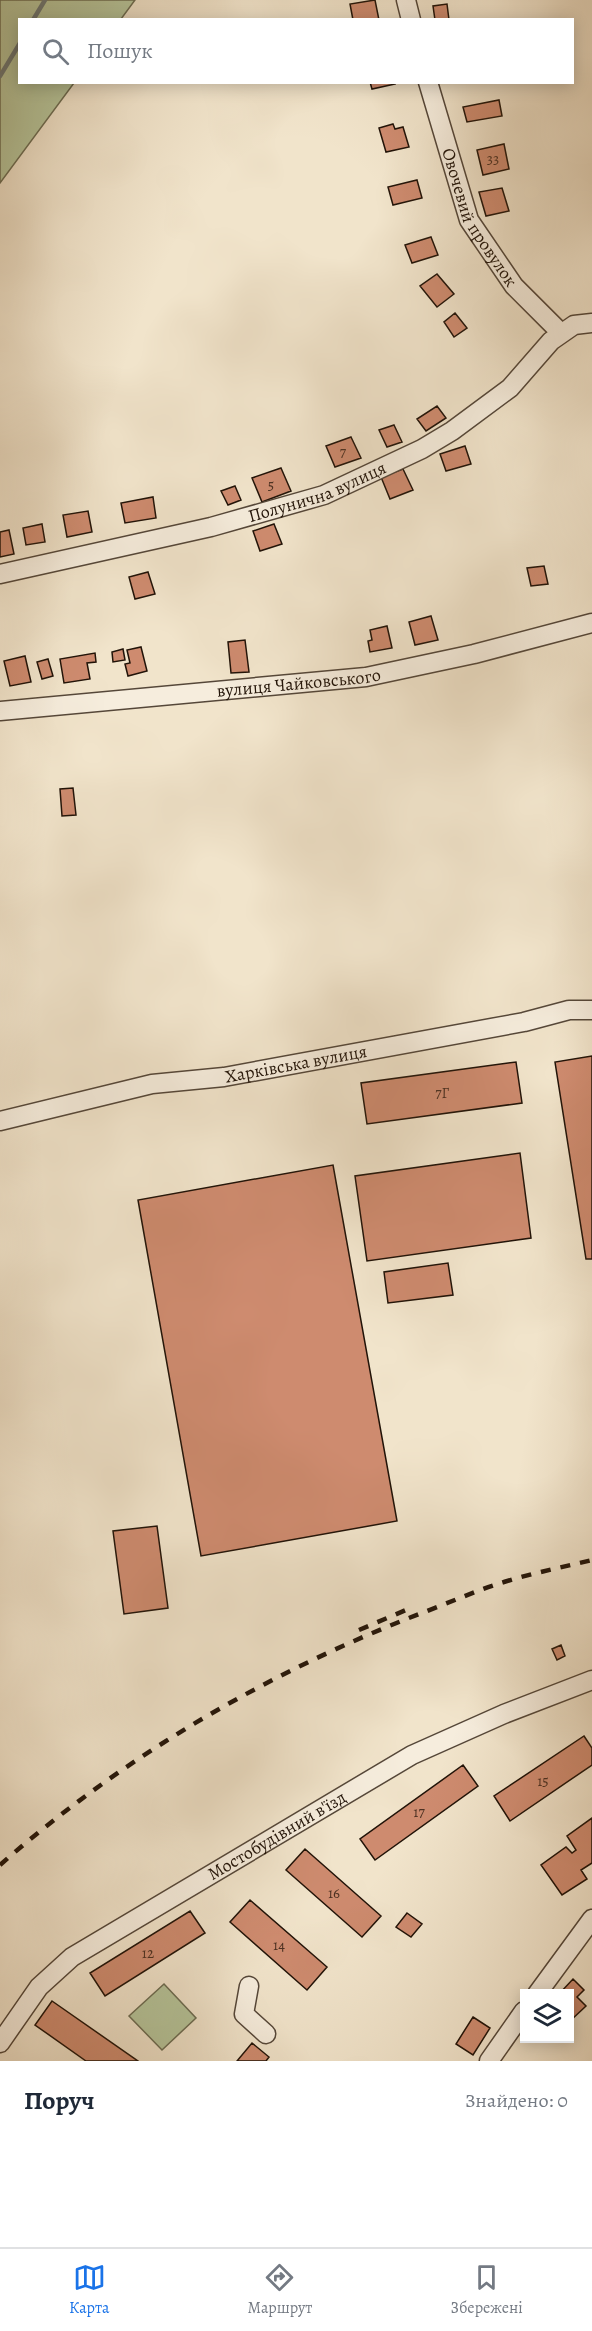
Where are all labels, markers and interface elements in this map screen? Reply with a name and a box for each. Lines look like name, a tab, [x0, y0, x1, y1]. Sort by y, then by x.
search box	[18, 18, 574, 84]
icon: search	[39, 35, 72, 68]
text: Пошук	[87, 36, 153, 66]
street label: Овочевий провулок	[436, 145, 523, 292]
house number: 33	[487, 149, 499, 169]
house number: 7	[340, 442, 347, 462]
street label: Полунична вулиця	[245, 456, 390, 528]
house number: 5	[268, 475, 274, 495]
street label: вулиця Чайковського	[216, 662, 383, 703]
street label: Харківська вулиця	[223, 1039, 369, 1089]
house number: 7Г	[435, 1083, 449, 1103]
house number: 15	[537, 1771, 549, 1791]
street label: Мостобудівний в'їзд	[203, 1785, 350, 1886]
house number: 17	[413, 1802, 425, 1822]
house number: 16	[328, 1883, 340, 1903]
house number: 14	[273, 1935, 285, 1955]
house number: 12	[142, 1943, 154, 1963]
map controls	[520, 1989, 574, 2043]
button: layers	[520, 1989, 574, 2043]
text: Поруч	[24, 2083, 95, 2118]
text: Знайдено: 0	[465, 2087, 568, 2114]
tab: Карта	[69, 2261, 109, 2319]
tab: Маршрут	[248, 2261, 312, 2319]
tab: Збережені	[451, 2261, 523, 2319]

